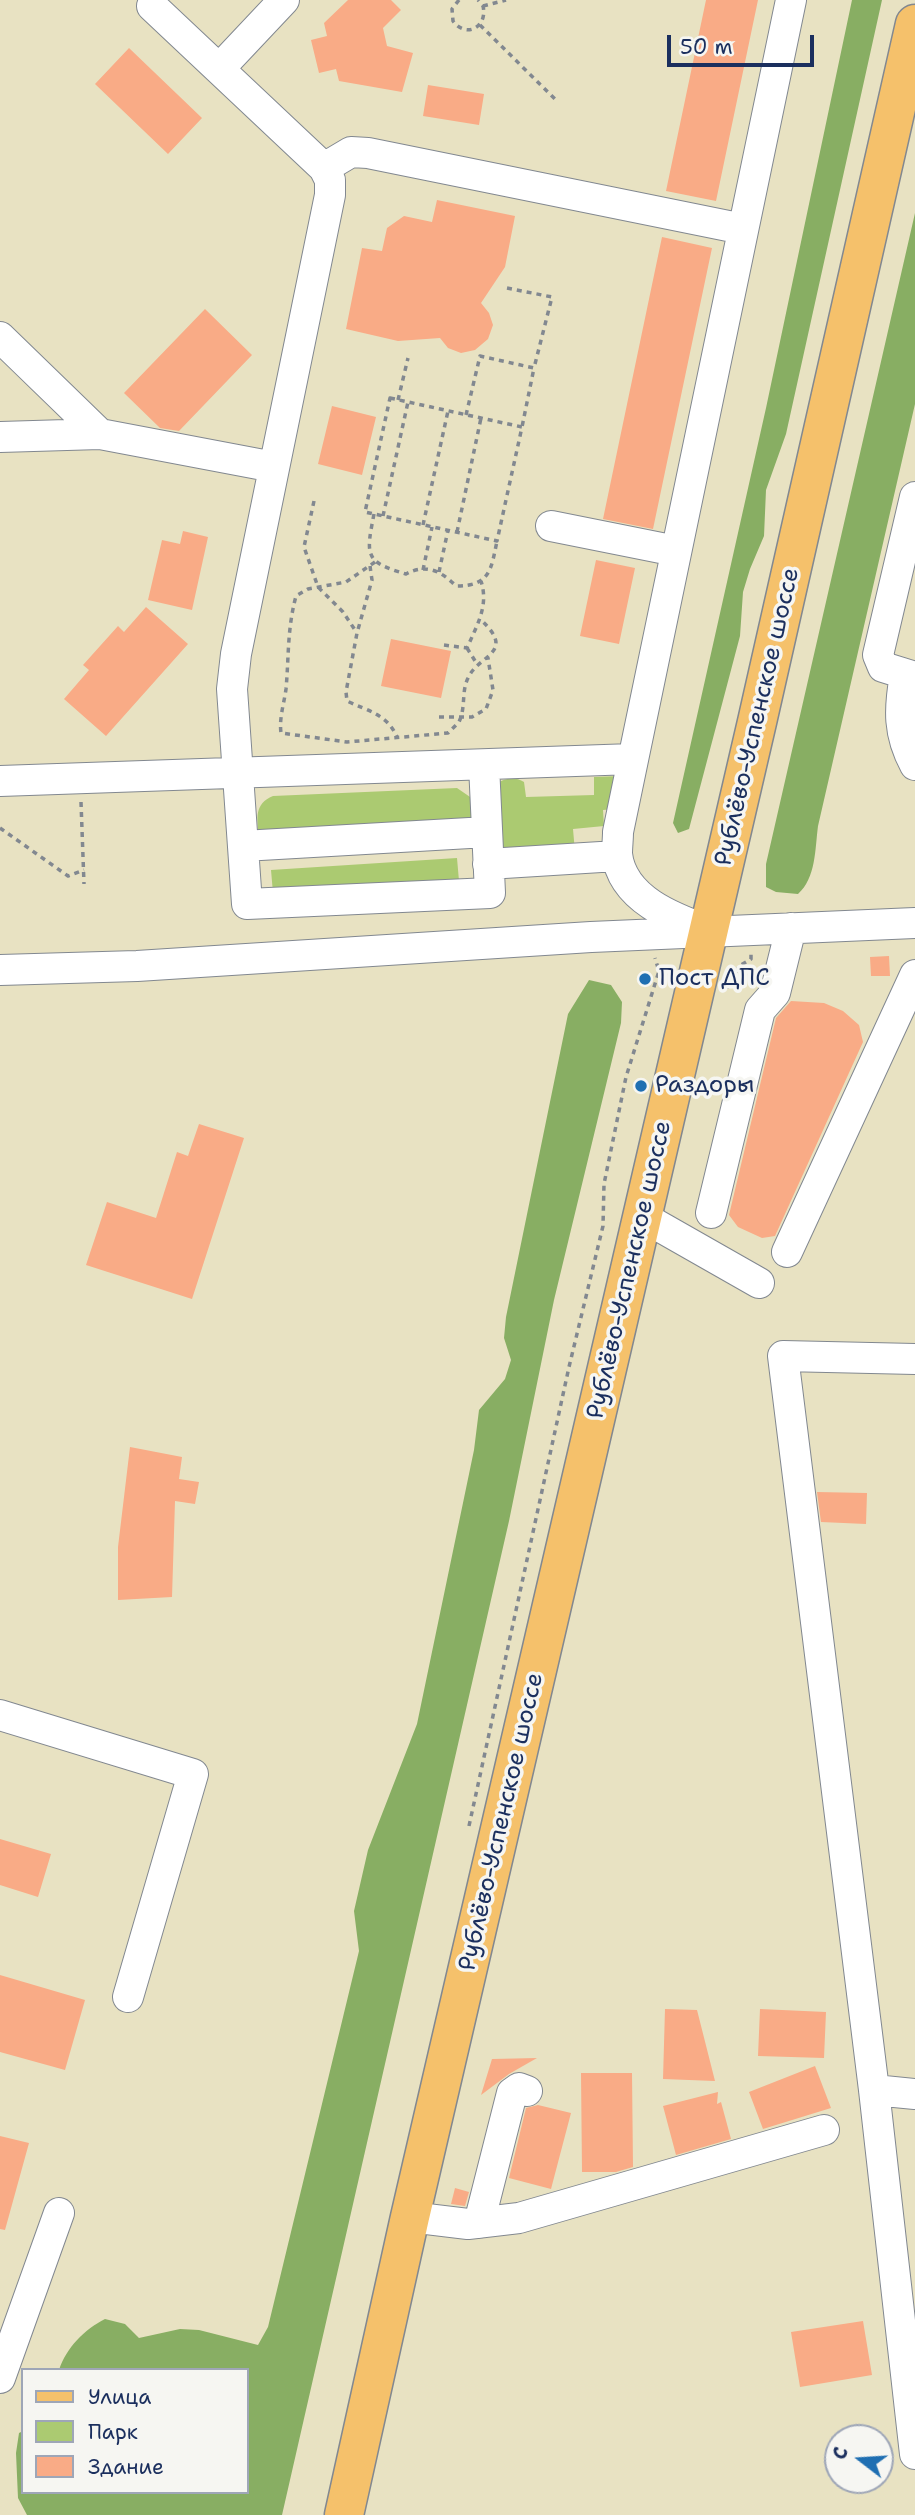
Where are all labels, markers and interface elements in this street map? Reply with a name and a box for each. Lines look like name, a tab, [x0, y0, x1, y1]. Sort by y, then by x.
scale bar	[670, 21, 817, 65]
text: 50 m	[680, 33, 733, 61]
street label: Рублёво-Успенское шоссе	[710, 565, 806, 869]
place label: Пост ДПС	[659, 965, 770, 993]
marker: Пост ДПС	[637, 971, 653, 987]
place label: Раздоры	[655, 1072, 754, 1100]
marker: Раздоры	[633, 1078, 649, 1094]
street label: Рублёво-Успенское шоссе	[582, 1118, 678, 1422]
street label: Рублёво-Успенское шоссе	[454, 1670, 550, 1974]
legend	[21, 2368, 248, 2494]
text: Улица	[88, 2383, 151, 2411]
text: Парк	[88, 2418, 138, 2446]
north arrow	[824, 2424, 894, 2494]
text: С	[827, 2444, 854, 2463]
text: Здание	[88, 2453, 164, 2481]

